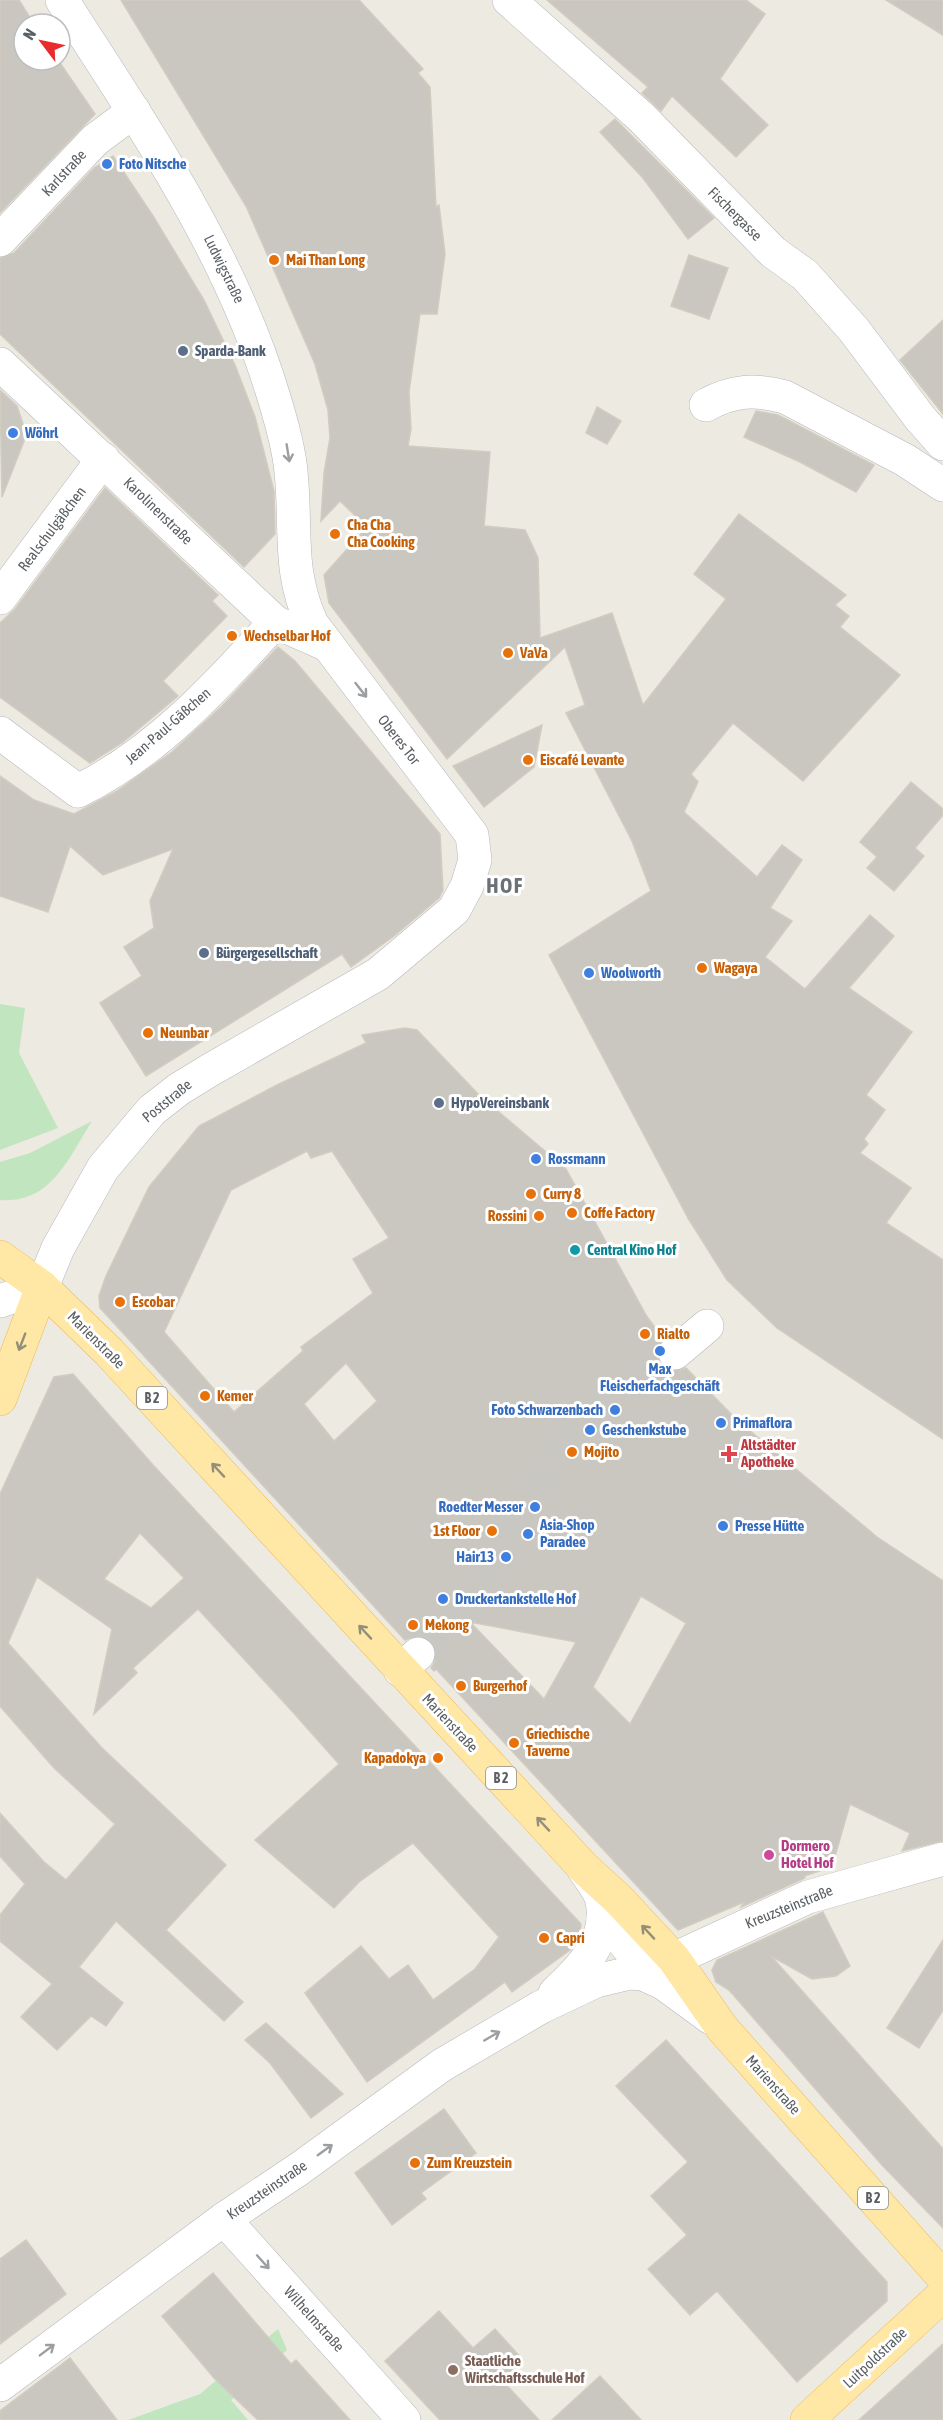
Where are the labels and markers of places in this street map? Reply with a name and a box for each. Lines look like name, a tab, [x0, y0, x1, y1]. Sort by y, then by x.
place label: Foto Nitsche	[119, 155, 187, 172]
marker: Foto Nitsche	[100, 157, 114, 171]
place label: Mai Than Long	[286, 251, 366, 268]
marker: Mai Than Long	[267, 253, 281, 267]
place label: Sparda-Bank	[195, 342, 266, 359]
marker: Sparda-Bank	[176, 344, 190, 358]
place label: Wöhrl	[24, 424, 59, 441]
marker: Wöhrl	[6, 426, 20, 440]
place label: Cha Cha Cha Cooking	[347, 516, 415, 550]
marker: Cha Cha Cha Cooking	[328, 527, 342, 541]
place label: Wechselbar Hof	[243, 627, 331, 644]
marker: Wechselbar Hof	[225, 629, 239, 643]
place label: VaVa	[519, 644, 548, 661]
marker: VaVa	[501, 646, 515, 660]
place label: Eiscafé Levante	[540, 751, 625, 768]
marker: Eiscafé Levante	[521, 753, 535, 767]
place label: Bürgergesellschaft	[216, 944, 319, 961]
marker: Bürgergesellschaft	[197, 946, 211, 960]
place label: Wagaya	[713, 959, 758, 976]
marker: Wagaya	[695, 961, 709, 975]
place label: Woolworth	[600, 964, 661, 981]
marker: Woolworth	[582, 966, 596, 980]
place label: Neunbar	[160, 1024, 209, 1041]
marker: Neunbar	[141, 1026, 155, 1040]
place label: HypoVereinsbank	[451, 1094, 549, 1111]
marker: HypoVereinsbank	[432, 1096, 446, 1110]
place label: Rossmann	[548, 1150, 605, 1167]
marker: Rossmann	[529, 1152, 543, 1166]
place label: Curry 8	[543, 1185, 581, 1202]
marker: Curry 8	[524, 1187, 538, 1201]
place label: Coffe Factory	[584, 1204, 656, 1221]
marker: Coffe Factory	[565, 1206, 579, 1220]
place label: Rossini	[488, 1207, 527, 1224]
marker: Rossini	[532, 1209, 546, 1223]
place label: Central Kino Hof	[587, 1241, 677, 1258]
marker: Central Kino Hof	[568, 1243, 582, 1257]
place label: Escobar	[132, 1293, 175, 1310]
marker: Escobar	[113, 1295, 127, 1309]
place label: Rialto	[657, 1325, 690, 1342]
marker: Rialto	[638, 1327, 652, 1341]
marker: Max Fleischerfachgeschäft	[653, 1344, 667, 1358]
place label: Max Fleischerfachgeschäft	[600, 1360, 721, 1394]
place label: Kemer	[217, 1387, 253, 1404]
marker: Kemer	[198, 1389, 212, 1403]
place label: Foto Schwarzenbach	[491, 1401, 603, 1418]
marker: Foto Schwarzenbach	[608, 1403, 622, 1417]
place label: Primaflora	[733, 1414, 792, 1431]
marker: Primaflora	[714, 1416, 728, 1430]
place label: Geschenkstube	[602, 1421, 687, 1438]
marker: Geschenkstube	[583, 1423, 597, 1437]
place label: Altstädter Apotheke	[740, 1436, 796, 1470]
place label: Mojito	[584, 1443, 619, 1460]
marker: Mojito	[565, 1445, 579, 1459]
marker: Altstädter Apotheke	[722, 1447, 736, 1461]
place label: Roedter Messer	[438, 1498, 524, 1515]
marker: Roedter Messer	[528, 1500, 542, 1514]
place label: Asia-Shop Paradee	[539, 1516, 595, 1550]
place label: Presse Hütte	[735, 1517, 804, 1534]
marker: Presse Hütte	[716, 1519, 730, 1533]
place label: 1st Floor	[433, 1522, 481, 1539]
marker: 1st Floor	[485, 1524, 499, 1538]
marker: Asia-Shop Paradee	[521, 1527, 535, 1541]
place label: Hair13	[456, 1548, 494, 1565]
marker: Hair13	[499, 1550, 513, 1564]
place label: Druckertankstelle Hof	[455, 1590, 577, 1607]
marker: Druckertankstelle Hof	[436, 1592, 450, 1606]
place label: Mekong	[425, 1616, 469, 1633]
marker: Mekong	[406, 1618, 420, 1632]
place label: Burgerhof	[473, 1677, 528, 1694]
marker: Burgerhof	[454, 1679, 468, 1693]
place label: Griechische Taverne	[526, 1725, 590, 1759]
marker: Griechische Taverne	[507, 1736, 521, 1750]
place label: Kapadokya	[364, 1749, 426, 1766]
marker: Kapadokya	[431, 1751, 445, 1765]
place label: Dormero Hotel Hof	[781, 1837, 835, 1871]
marker: Dormero Hotel Hof	[762, 1848, 776, 1862]
place label: Capri	[556, 1929, 585, 1946]
marker: Capri	[537, 1931, 551, 1945]
place label: Zum Kreuzstein	[427, 2154, 512, 2171]
marker: Zum Kreuzstein	[408, 2156, 422, 2170]
place label: Staatliche Wirtschaftsschule Hof	[464, 2352, 586, 2386]
marker: Staatliche Wirtschaftsschule Hof	[446, 2363, 460, 2377]

